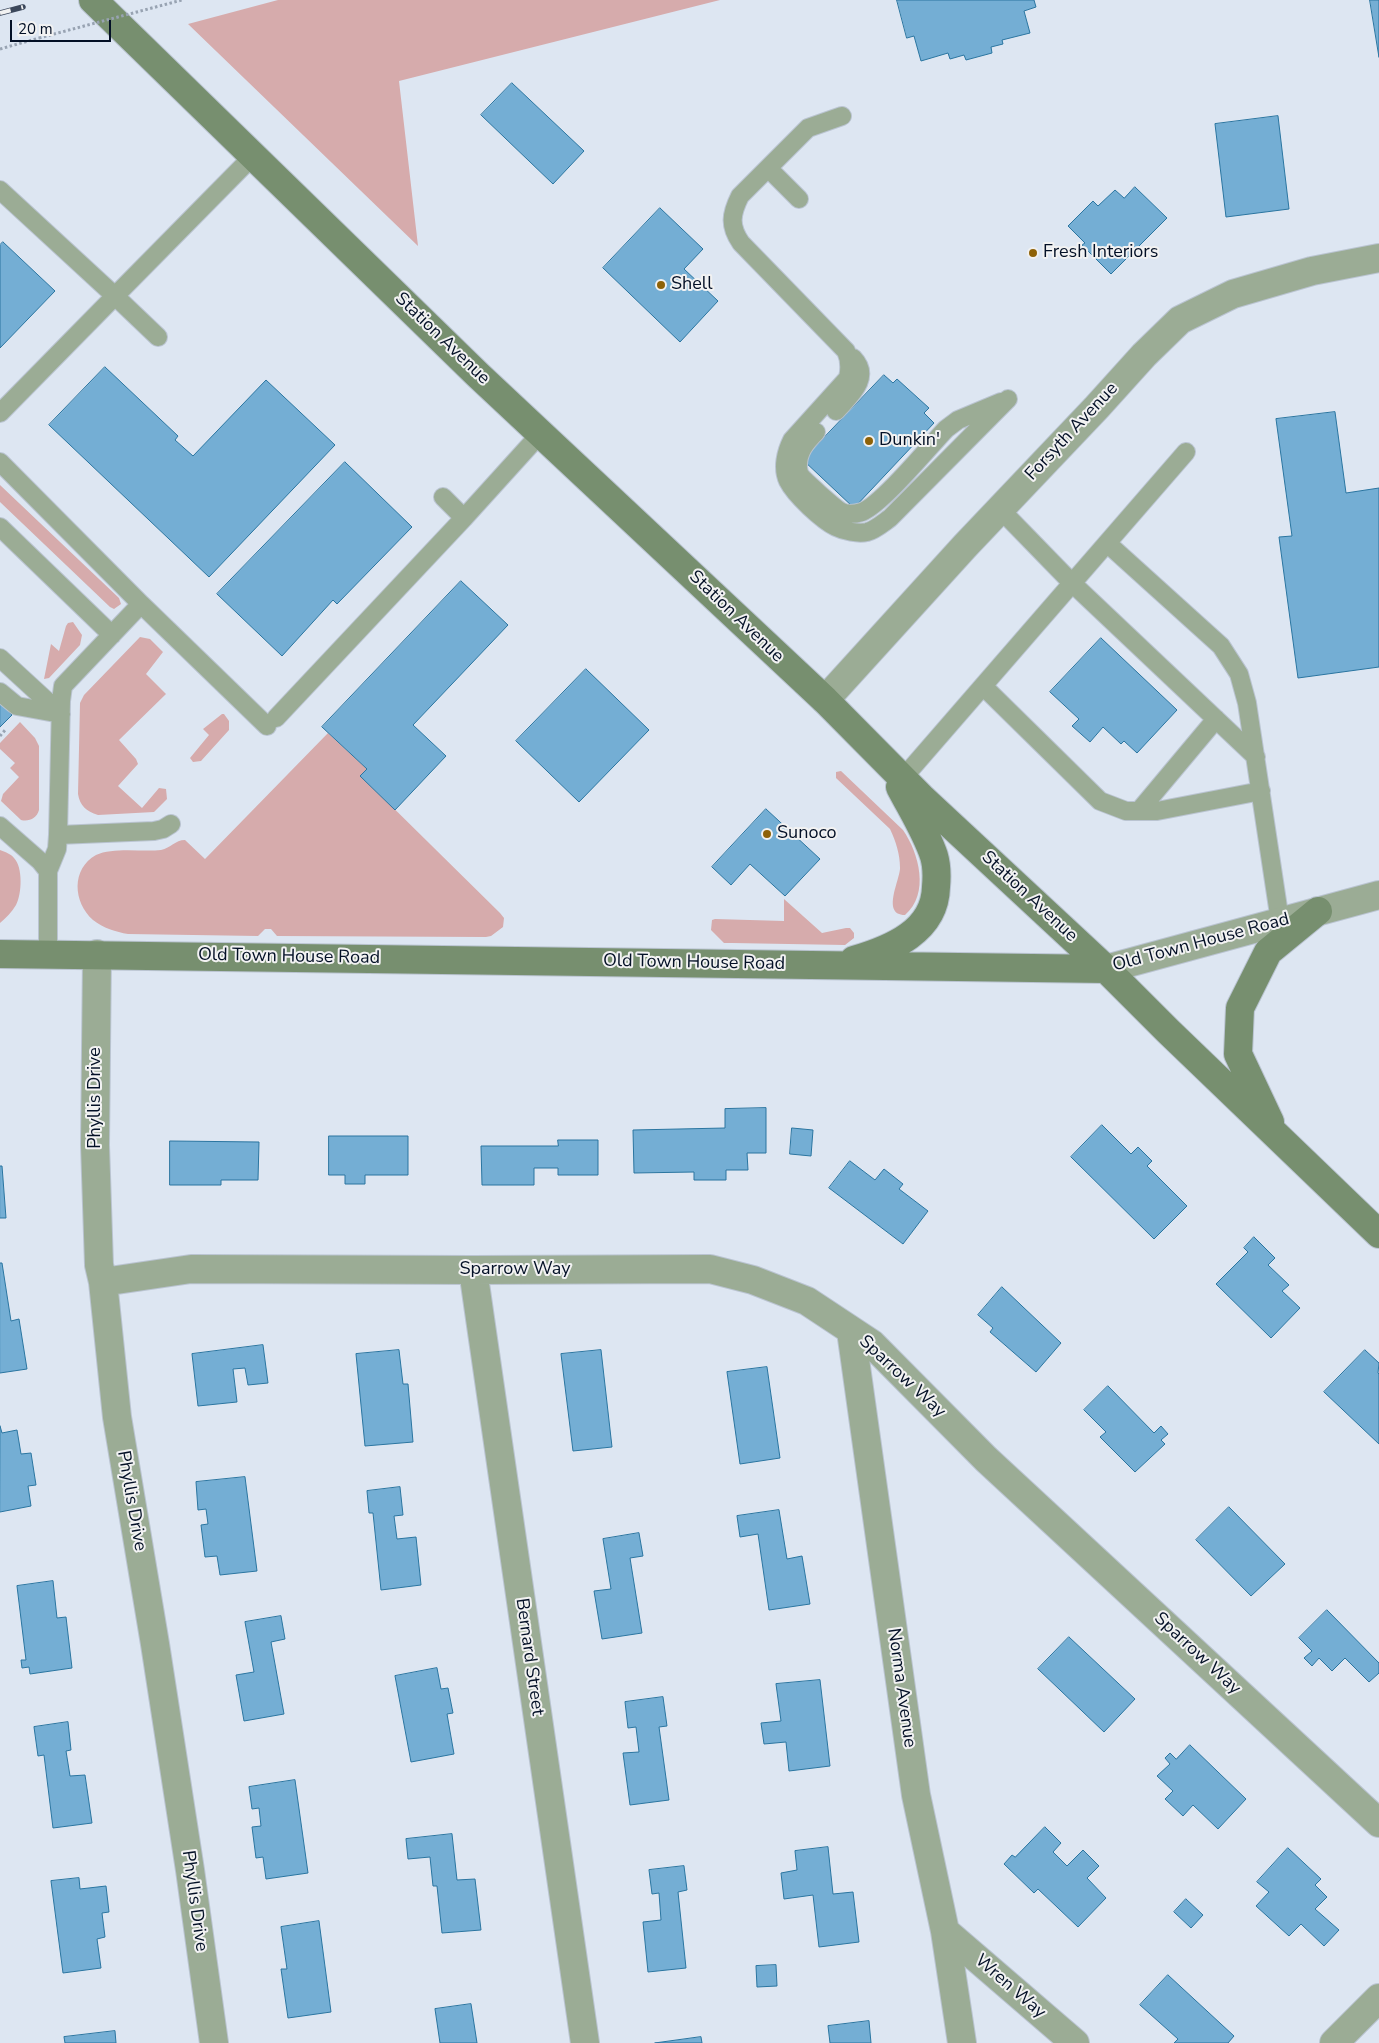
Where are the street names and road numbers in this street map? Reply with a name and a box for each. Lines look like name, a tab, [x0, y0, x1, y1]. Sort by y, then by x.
street label: Station Avenue	[390, 288, 494, 390]
street label: Forsyth Avenue	[1021, 378, 1123, 486]
street label: Station Avenue	[684, 566, 788, 668]
street label: Station Avenue	[976, 847, 1082, 947]
street label: Old Town House Road	[1110, 909, 1292, 977]
street label: Old Town House Road	[198, 945, 380, 969]
street label: Old Town House Road	[603, 951, 785, 975]
street label: Phyllis Drive	[85, 1047, 107, 1149]
street label: Sparrow Way	[459, 1259, 571, 1281]
street label: Sparrow Way	[854, 1331, 950, 1423]
street label: Phyllis Drive	[112, 1449, 150, 1553]
street label: Bernard Street	[510, 1597, 548, 1717]
street label: Sparrow Way	[1149, 1608, 1245, 1700]
street label: Norma Avenue	[882, 1627, 920, 1749]
street label: Phyllis Drive	[176, 1849, 212, 1953]
street label: Wren Way	[970, 1950, 1050, 2024]

